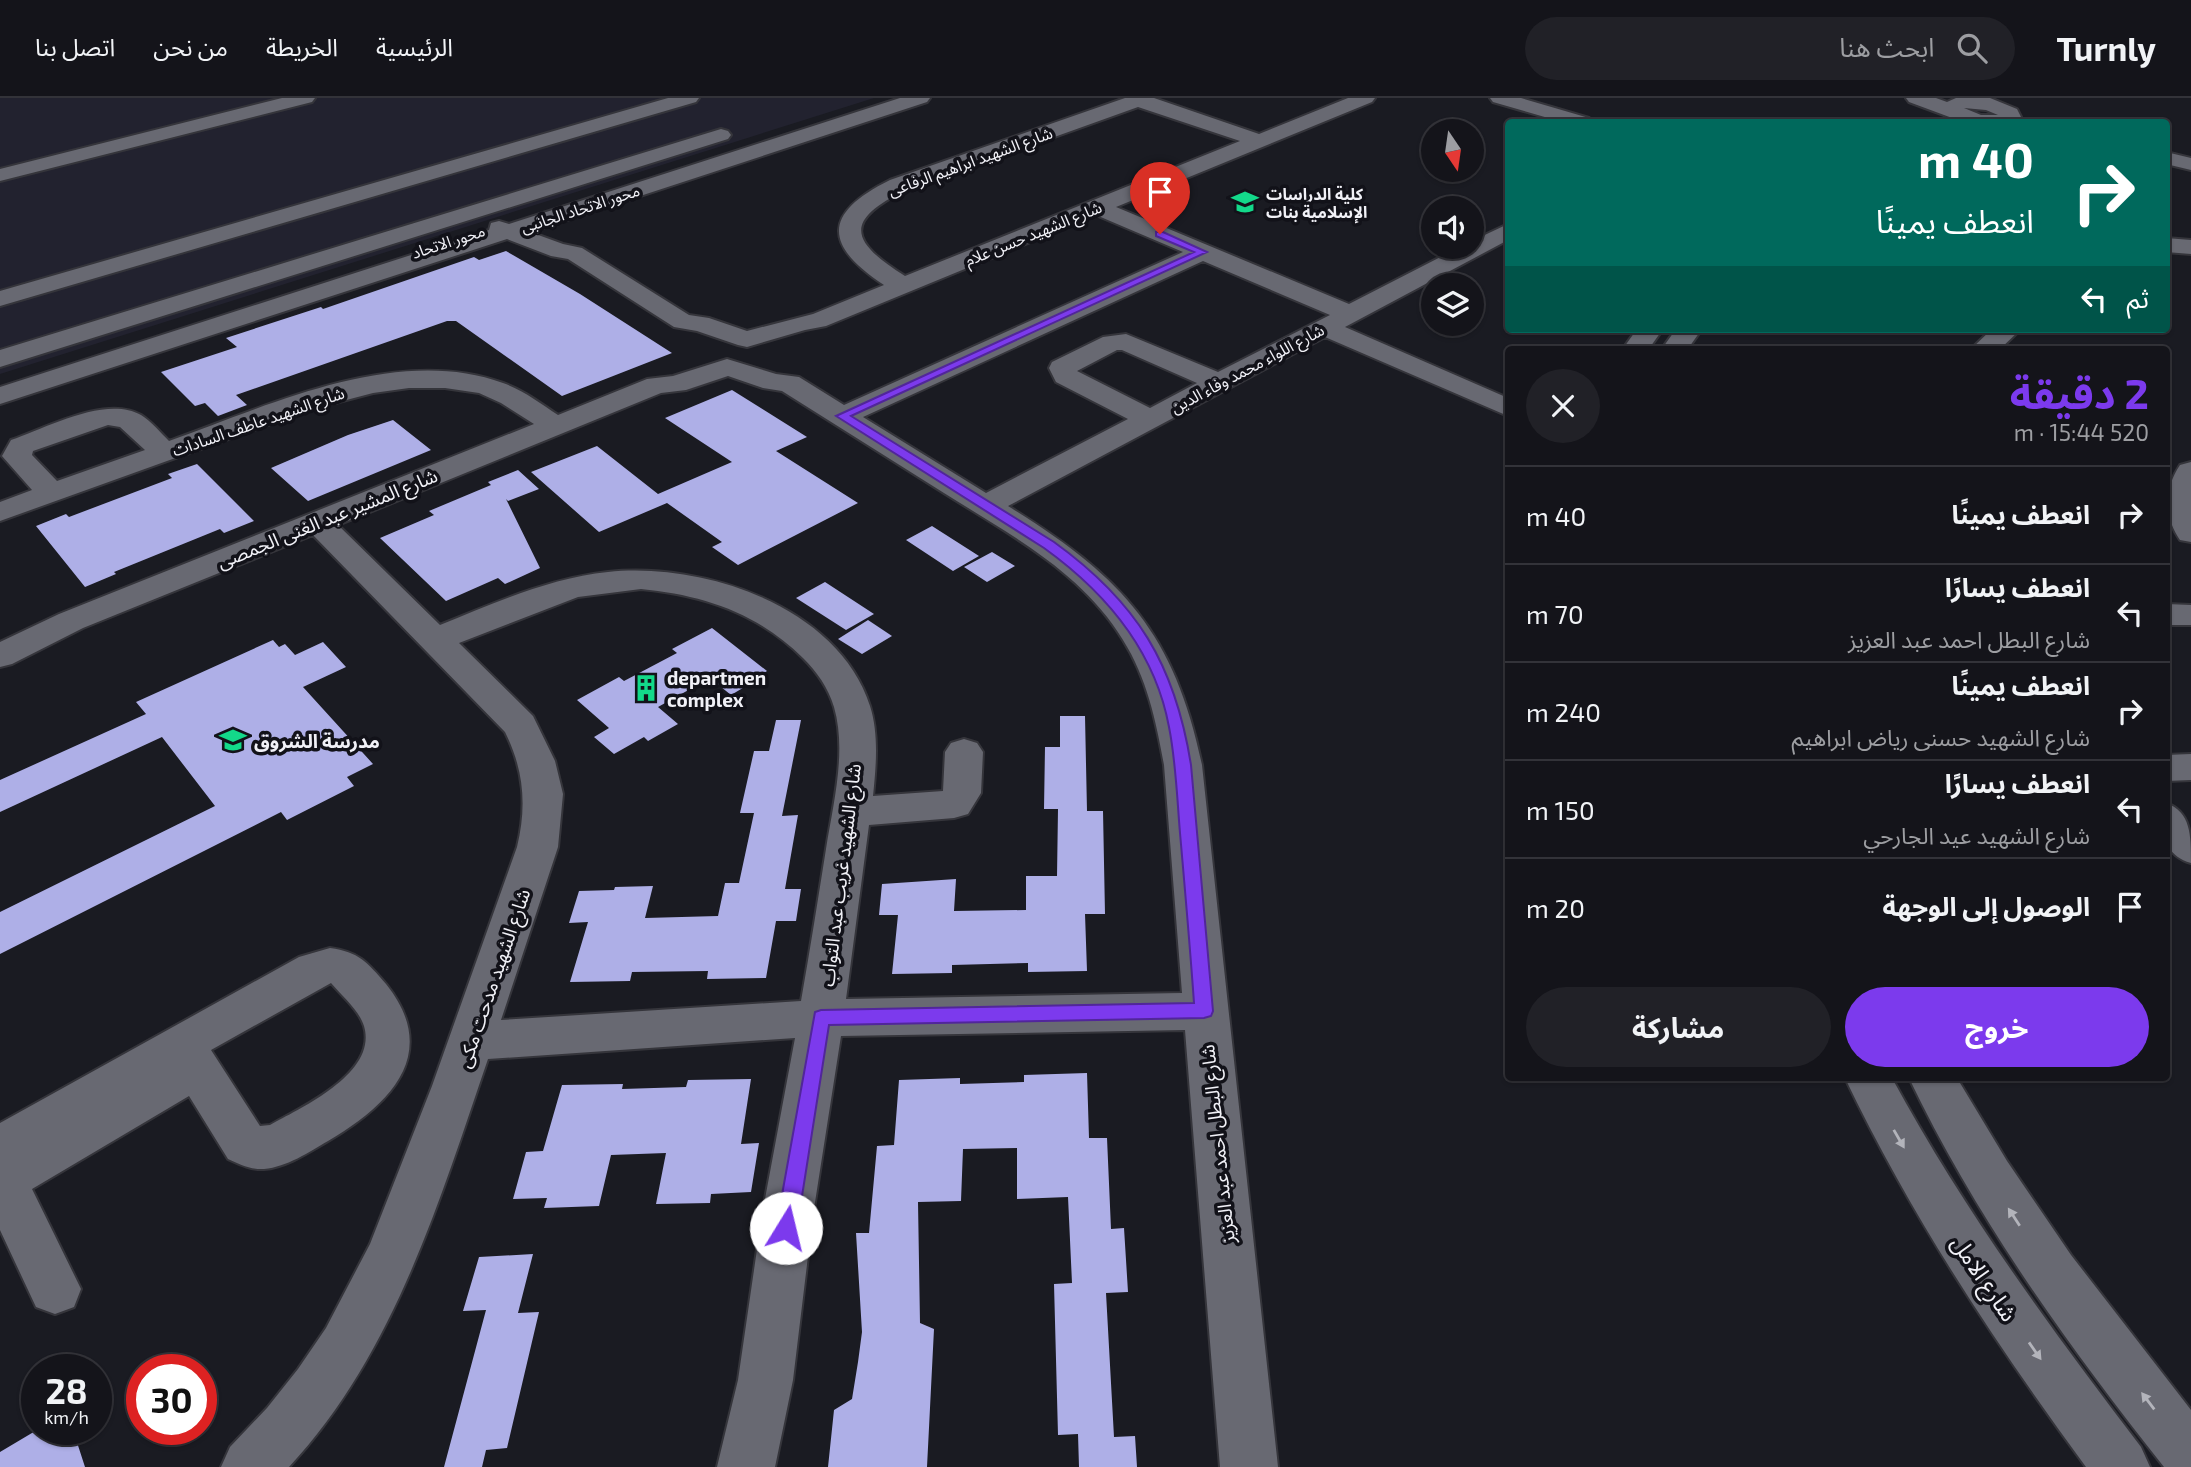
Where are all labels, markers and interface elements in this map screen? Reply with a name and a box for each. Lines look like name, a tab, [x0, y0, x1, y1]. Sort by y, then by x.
search box	[1525, 17, 2015, 80]
text: Turnly	[2057, 28, 2156, 68]
icon: search	[1953, 29, 1991, 67]
text: ابحث هنا	[1839, 31, 1935, 62]
text: اتصل بنا	[35, 32, 115, 61]
text: من نحن	[153, 32, 228, 61]
text: الخريطة	[266, 32, 338, 61]
text: الرئيسية	[376, 32, 453, 61]
north arrow	[1421, 119, 1484, 182]
map controls	[1421, 119, 1484, 336]
street label: شارع الشهيد ابراهيم الرفاعى	[885, 122, 1056, 203]
text: 40 m	[1918, 129, 2034, 188]
icon: right	[2058, 147, 2149, 238]
pin	[1130, 162, 1190, 234]
icon: arrive	[1141, 173, 1179, 211]
street label: محور الاتحاد الجانبى	[518, 180, 642, 237]
place label: كلية الدراسات الإسلامية بنات	[1266, 184, 1367, 224]
school or university icon: كلية الدراسات الإسلامية بنات	[1230, 187, 1260, 217]
button: sound	[1421, 196, 1484, 259]
street label: شارع الشهيد حسن علام	[962, 197, 1106, 273]
text: انعطف يمينًا	[1876, 201, 2034, 239]
street label: محور الاتحاد	[409, 220, 487, 263]
button: layers	[1421, 273, 1484, 336]
icon: left	[2075, 280, 2113, 318]
text: ثم	[2127, 282, 2149, 313]
street label: شارع اللواء محمد وفاء الدين	[1167, 319, 1329, 420]
text: 2 دقيقة	[2010, 367, 2149, 417]
button: close	[1526, 369, 1600, 443]
street label: شارع الشهيد عاطف السادات	[169, 383, 348, 463]
text: 520 m · 15:44	[2014, 418, 2149, 446]
street label: شارع المشير عبد الغنى الجمصى	[213, 463, 442, 576]
icon: right	[2111, 496, 2149, 534]
text: انعطف يمينًا	[1951, 498, 2090, 529]
text: 40 m	[1526, 500, 1586, 531]
text: انعطف يسارًا	[1945, 571, 2090, 602]
icon: left	[2111, 594, 2149, 632]
text: 70 m	[1526, 598, 1584, 629]
text: شارع البطل احمد عبد العزيز	[1848, 625, 2090, 653]
place label: departmen complex	[667, 666, 766, 711]
text: انعطف يمينًا	[1951, 669, 2090, 700]
building icon: departmen complex	[631, 673, 661, 703]
icon: right	[2111, 692, 2149, 730]
text: 240 m	[1526, 696, 1601, 727]
text: شارع الشهيد حسنى رياض ابراهيم	[1792, 723, 2090, 751]
school or university icon: مدرسة الشروق	[218, 725, 248, 755]
place label: مدرسة الشروق	[254, 729, 380, 753]
street label: شارع الشهيد غريب عبد التواب	[815, 762, 868, 988]
text: انعطف يسارًا	[1945, 767, 2090, 798]
icon: left	[2111, 790, 2149, 828]
text: 150 m	[1526, 794, 1595, 825]
text: شارع الشهيد عيد الجارحي	[1863, 821, 2090, 849]
street label: شارع الشهيد مدحت مكى	[452, 885, 537, 1072]
icon: arrive	[2111, 888, 2149, 926]
text: الوصول إلى الوجهة	[1882, 890, 2090, 921]
text: 20 m	[1526, 892, 1585, 923]
button: مشاركة	[1526, 987, 1831, 1067]
button: خروج	[1845, 987, 2149, 1067]
street label: شارع البطل احمد عبد العزيز	[1195, 1043, 1242, 1246]
one-way arrow	[1893, 1129, 1905, 1148]
position arrow	[749, 1191, 823, 1265]
one-way arrow	[2008, 1208, 2021, 1227]
street label: شارع الامل	[1943, 1230, 2024, 1329]
one-way arrow	[2028, 1341, 2041, 1361]
speed limit sign: 30	[126, 1354, 217, 1445]
text: 28	[45, 1369, 88, 1411]
one-way arrow	[2141, 1393, 2156, 1411]
text: km/h	[44, 1406, 89, 1428]

